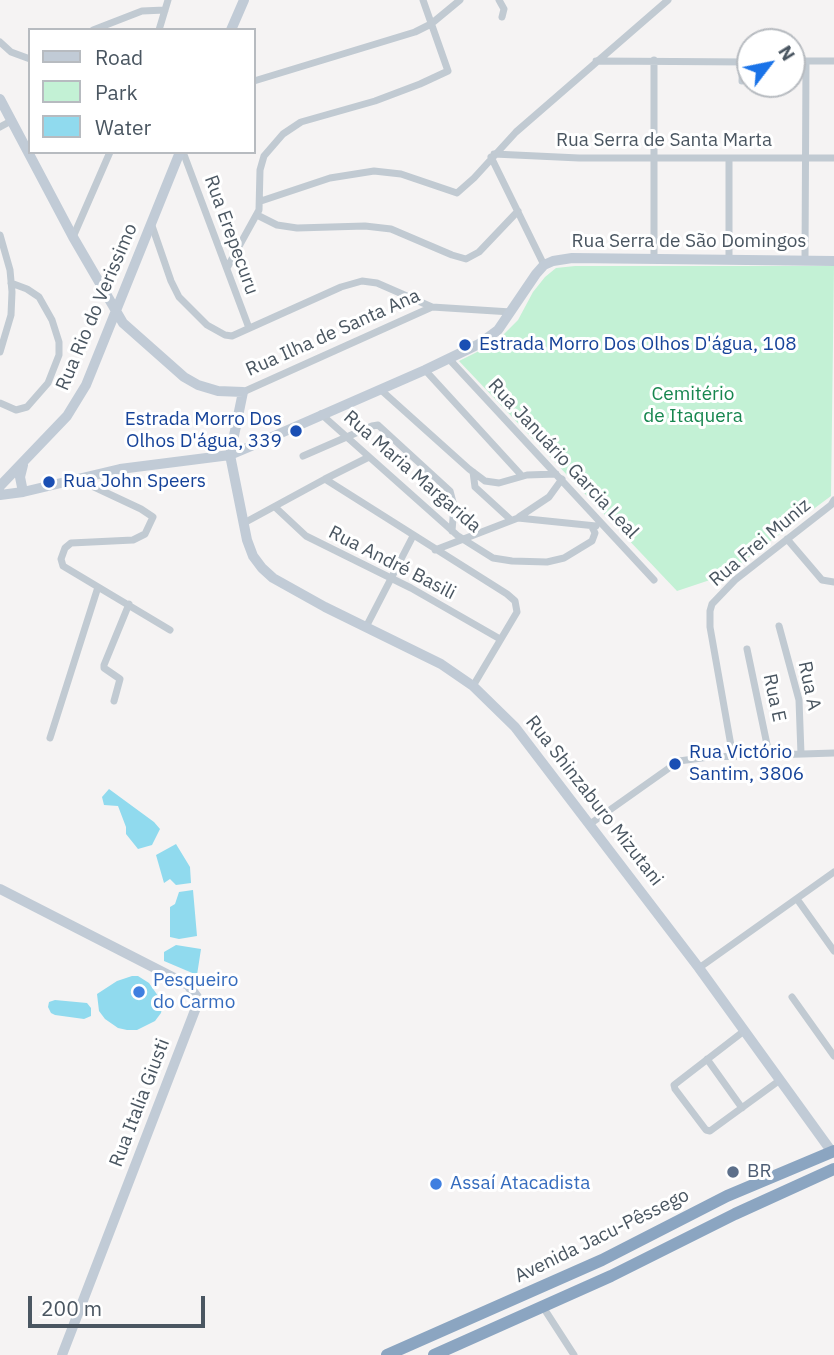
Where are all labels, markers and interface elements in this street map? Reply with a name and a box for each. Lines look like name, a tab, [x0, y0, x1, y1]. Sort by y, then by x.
legend	[28, 28, 256, 154]
north arrow	[736, 28, 806, 98]
text: N	[773, 41, 801, 65]
text: Road	[95, 43, 143, 71]
text: Park	[95, 78, 138, 106]
text: Water	[95, 113, 151, 141]
street label: Rua Serra de Santa Marta	[556, 130, 772, 152]
street label: Rua Erepecuru	[199, 172, 263, 298]
street label: Rua Rio do Verissimo	[51, 220, 143, 394]
street label: Rua Serra de São Domingos	[571, 231, 807, 253]
street label: Rua Ilha de Santa Ana	[242, 284, 424, 382]
place label: Estrada Morro Dos Olhos D'água, 108	[479, 334, 797, 356]
marker: Estrada Morro Dos Olhos D'água, 108	[457, 337, 473, 353]
street label: Rua Januário Garcia Leal	[483, 374, 643, 544]
park label: Cemitério de Itaquera	[643, 384, 743, 428]
street label: Rua Maria Margarida	[339, 406, 485, 538]
place label: Estrada Morro Dos Olhos D'água, 339	[125, 409, 282, 453]
marker: Estrada Morro Dos Olhos D'água, 339	[288, 423, 304, 439]
place label: Rua John Speers	[63, 471, 206, 493]
marker: Rua John Speers	[41, 474, 57, 490]
street label: Rua Frei Muniz	[705, 494, 815, 592]
street label: Rua André Basili	[325, 521, 459, 605]
street label: Rua A	[793, 659, 825, 713]
street label: Rua E	[758, 672, 790, 724]
street label: Rua Shinzaburo Mizutani	[520, 711, 668, 891]
place label: Rua Victório Santim, 3806	[689, 742, 804, 786]
marker: Rua Victório Santim, 3806	[667, 756, 683, 772]
place label: Pesqueiro do Carmo	[153, 970, 238, 1014]
marker: Pesqueiro do Carmo	[131, 984, 147, 1000]
street label: Rua Italia Giusti	[105, 1036, 175, 1170]
place label: BR	[747, 1161, 772, 1183]
marker: BR	[725, 1164, 741, 1180]
place label: Assaí Atacadista	[450, 1173, 590, 1195]
marker: Assaí Atacadista	[428, 1176, 444, 1192]
street label: Avenida Jacu-Pêssego	[511, 1184, 693, 1288]
scale bar	[32, 1282, 208, 1326]
text: 200 m	[41, 1294, 102, 1322]

